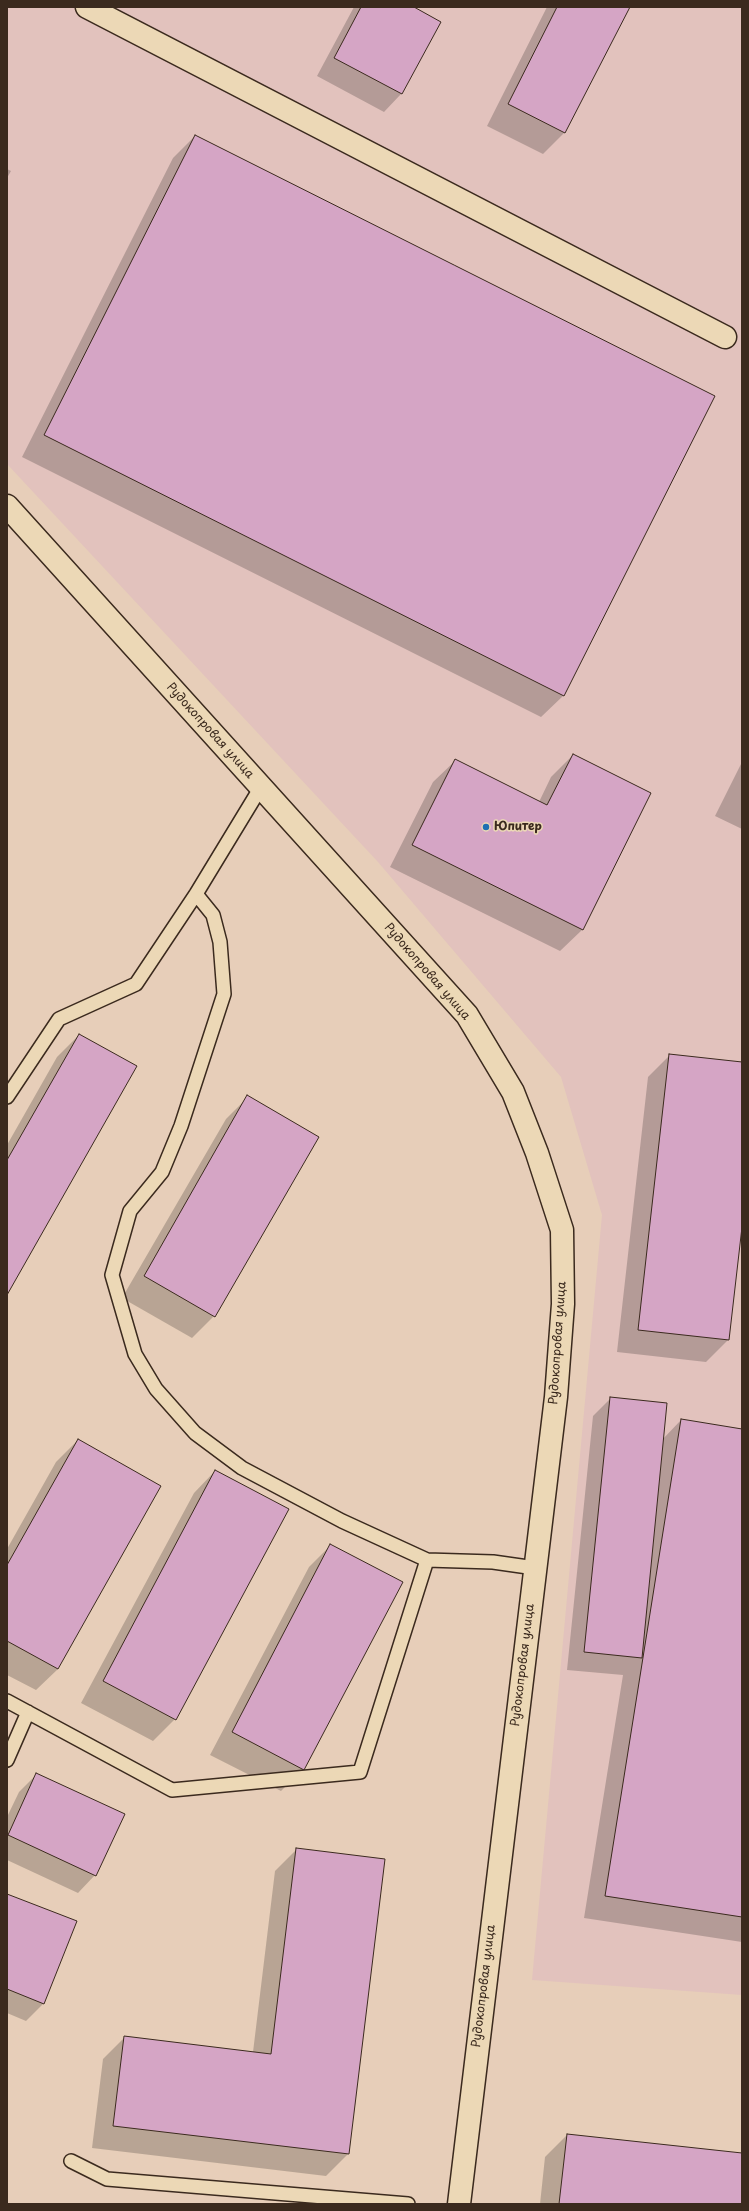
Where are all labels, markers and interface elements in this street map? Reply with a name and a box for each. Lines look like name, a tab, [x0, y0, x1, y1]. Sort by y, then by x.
street label: Рудокопровая улица	[163, 680, 257, 782]
place label: Юпитер	[494, 820, 542, 834]
marker: Юпитер	[481, 822, 491, 832]
street label: Рудокопровая улица	[381, 921, 473, 1023]
street label: Рудокопровая улица	[547, 1281, 569, 1405]
street label: Рудокопровая улица	[508, 1603, 538, 1727]
street label: Рудокопровая улица	[469, 1924, 499, 2048]

